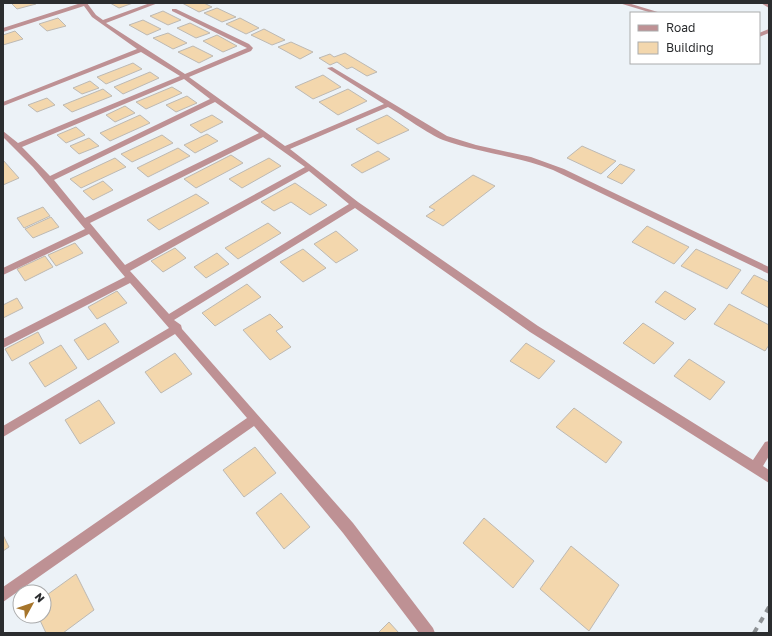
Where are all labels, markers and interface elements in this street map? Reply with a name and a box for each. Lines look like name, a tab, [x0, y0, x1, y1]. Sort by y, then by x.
legend	[630, 12, 760, 64]
text: Road	[666, 20, 695, 35]
text: Building	[666, 40, 714, 55]
north arrow	[12, 584, 52, 624]
text: N	[32, 590, 48, 605]

